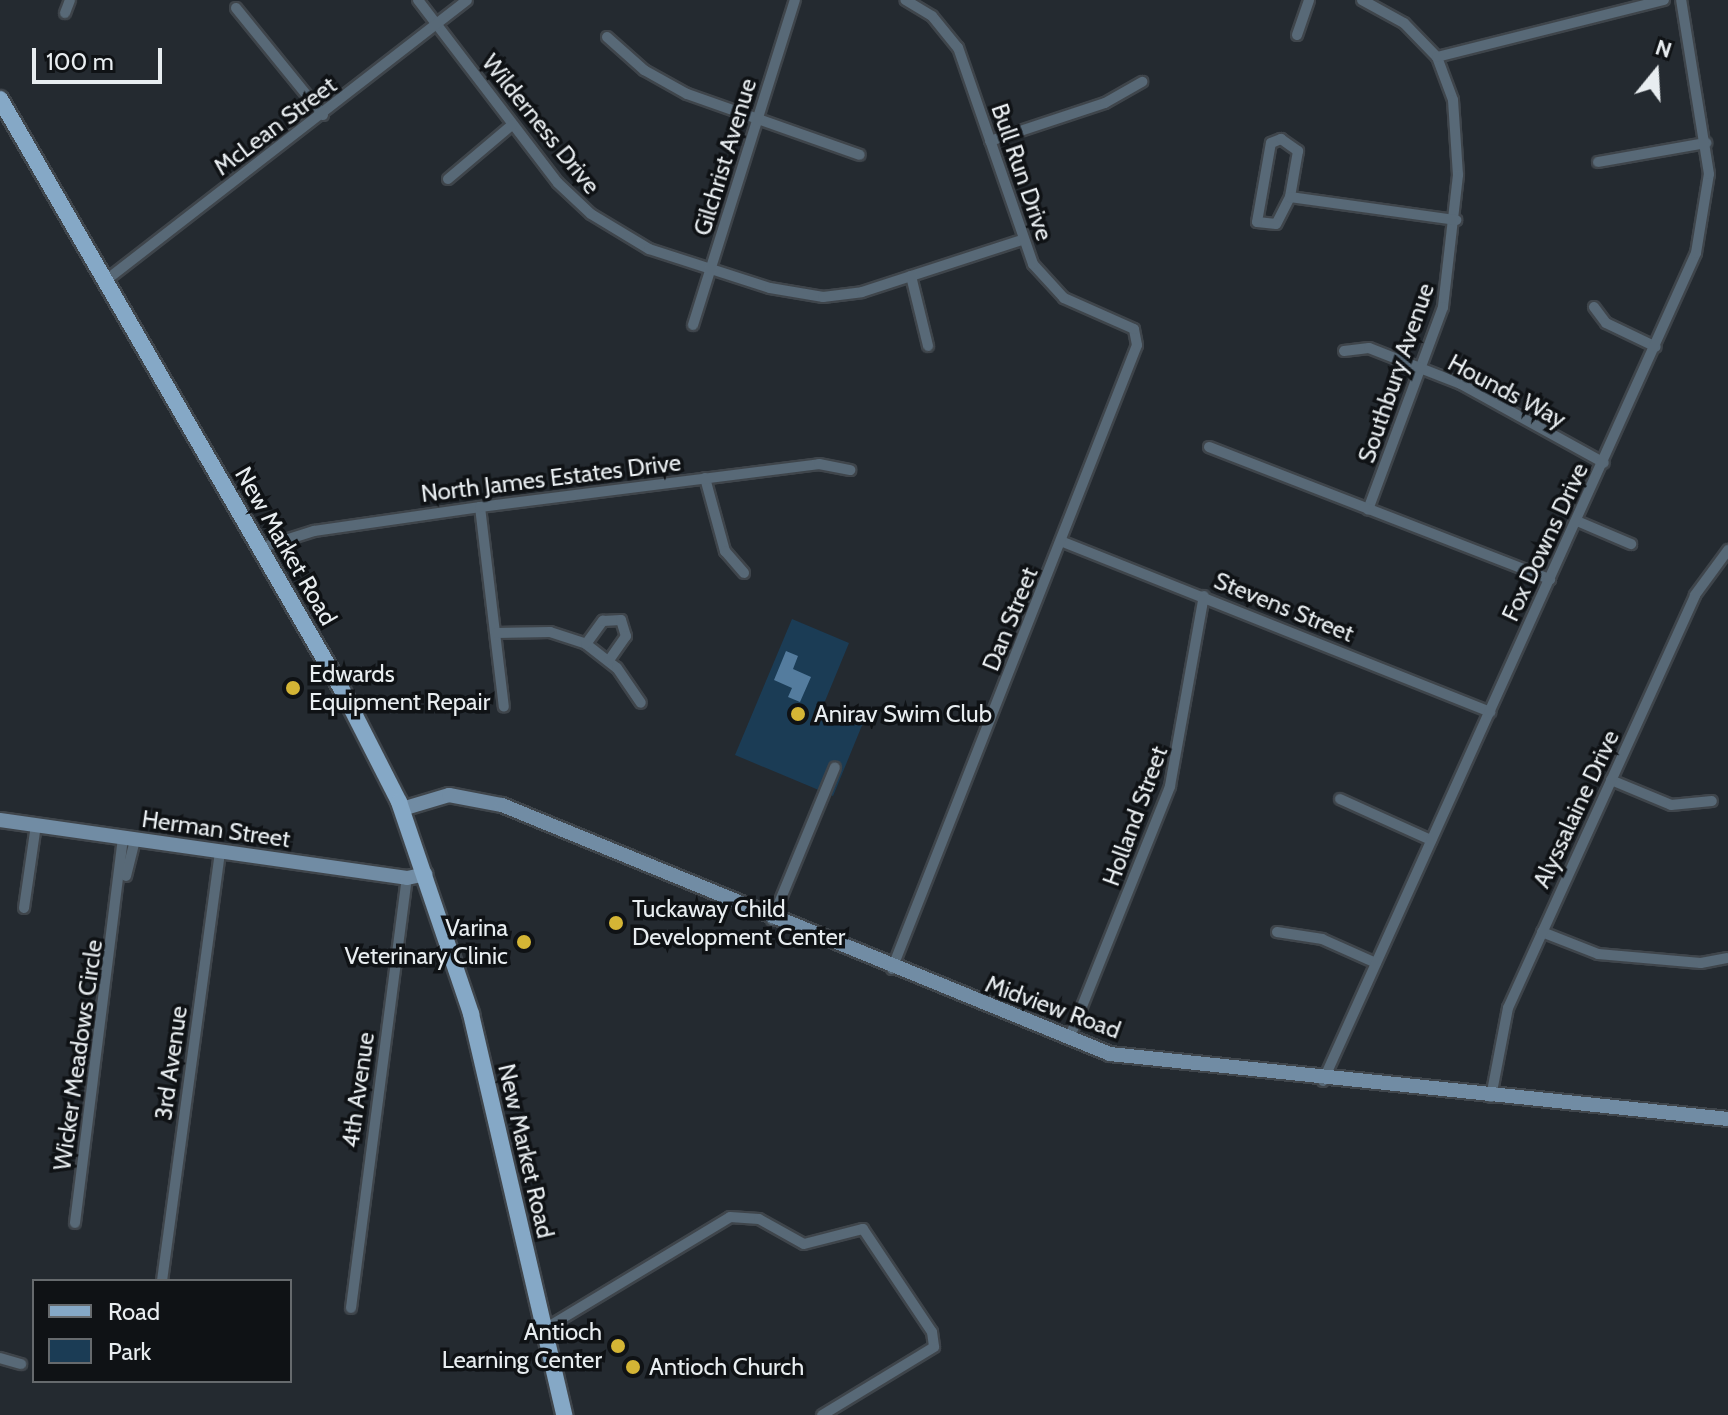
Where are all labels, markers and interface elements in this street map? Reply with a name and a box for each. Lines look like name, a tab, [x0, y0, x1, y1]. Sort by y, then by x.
scale bar	[36, 32, 166, 82]
north arrow	[1616, 32, 1696, 112]
text: N	[1652, 33, 1675, 64]
text: 100 m	[46, 47, 114, 76]
street label: Wilderness Drive	[476, 48, 606, 200]
street label: McLean Street	[208, 71, 342, 181]
street label: Gilchrist Avenue	[687, 75, 763, 239]
street label: Bull Run Drive	[985, 100, 1059, 244]
street label: Southbury Avenue	[1352, 279, 1440, 467]
street label: Hounds Way	[1443, 348, 1571, 434]
street label: North James Estates Drive	[419, 448, 683, 508]
street label: Fox Downs Drive	[1496, 458, 1594, 626]
street label: New Market Road	[229, 462, 343, 630]
street label: Dan Street	[976, 563, 1044, 675]
street label: Stevens Street	[1210, 566, 1358, 648]
place label: Edwards Equipment Repair	[309, 660, 490, 716]
marker: Edwards Equipment Repair	[284, 679, 302, 697]
place label: Anirav Swim Club	[814, 700, 992, 728]
marker: Anirav Swim Club	[789, 705, 807, 723]
street label: Alyssalaine Drive	[1527, 726, 1625, 892]
street label: Holland Street	[1096, 742, 1174, 890]
street label: Herman Street	[140, 804, 292, 854]
place label: Tuckaway Child Development Center	[632, 895, 845, 951]
place label: Varina Veterinary Clinic	[345, 914, 508, 970]
marker: Tuckaway Child Development Center	[607, 914, 625, 932]
marker: Varina Veterinary Clinic	[515, 933, 533, 951]
street label: Wicker Meadows Circle	[48, 938, 108, 1172]
street label: Midview Road	[981, 969, 1125, 1045]
street label: 3rd Avenue	[149, 1004, 193, 1122]
street label: 4th Avenue	[336, 1030, 380, 1150]
street label: New Market Road	[492, 1061, 560, 1241]
legend	[32, 1279, 292, 1383]
text: Road	[108, 1297, 160, 1326]
place label: Antioch Learning Center	[442, 1318, 602, 1374]
text: Park	[108, 1337, 151, 1366]
marker: Antioch Learning Center	[609, 1337, 627, 1355]
place label: Antioch Church	[649, 1353, 804, 1381]
marker: Antioch Church	[624, 1358, 642, 1376]

